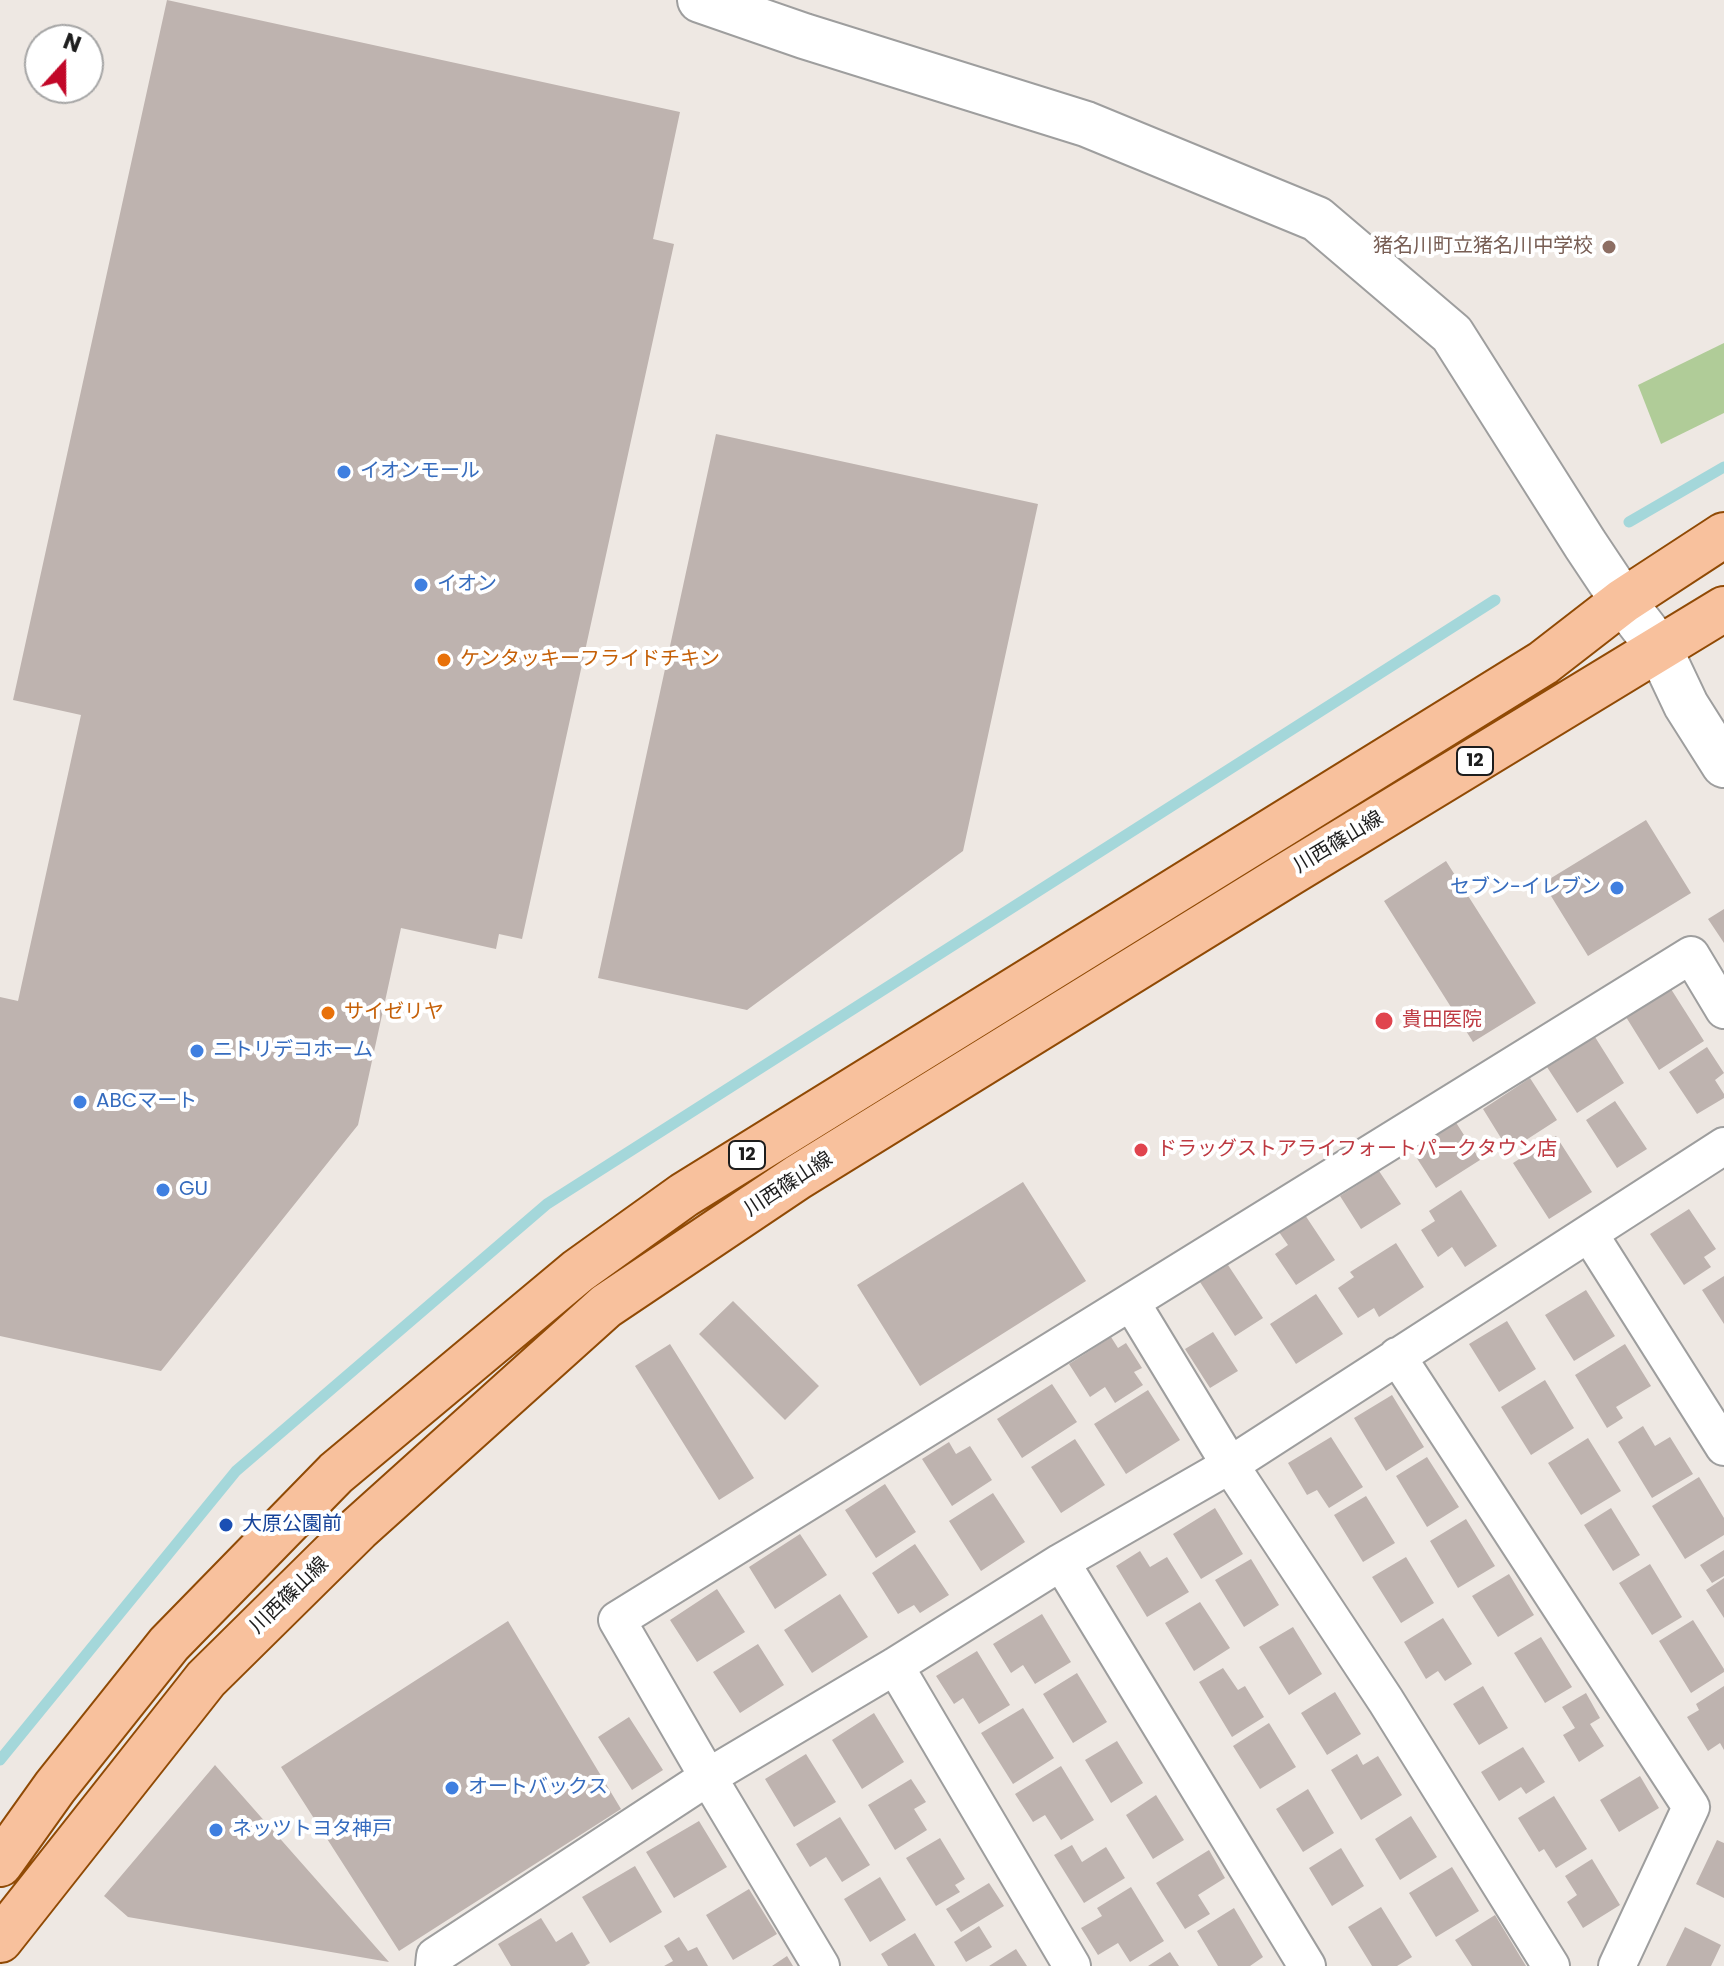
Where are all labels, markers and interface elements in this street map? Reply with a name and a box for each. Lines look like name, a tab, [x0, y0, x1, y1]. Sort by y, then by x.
north arrow	[24, 24, 104, 104]
text: N	[59, 26, 85, 60]
place label: 猪名川町立猪名川中学校	[1373, 235, 1593, 259]
marker: 猪名川町立猪名川中学校	[1600, 238, 1618, 256]
place label: イオンモール	[360, 460, 480, 484]
marker: イオンモール	[335, 463, 353, 481]
place label: イオン	[437, 573, 497, 597]
marker: イオン	[412, 576, 430, 594]
place label: ケンタッキーフライドチキン	[460, 648, 720, 672]
marker: ケンタッキーフライドチキン	[435, 651, 453, 669]
road number: 12	[1457, 747, 1493, 775]
street label: 川西篠山線	[1290, 807, 1388, 879]
place label: セブン-イレブン	[1450, 876, 1601, 900]
marker: セブン-イレブン	[1608, 879, 1626, 897]
place label: サイゼリヤ	[344, 1001, 444, 1025]
marker: サイゼリヤ	[319, 1004, 337, 1022]
place label: 貴田医院	[1402, 1009, 1482, 1033]
marker: 貴田医院	[1373, 1010, 1395, 1032]
place label: ニトリデコホーム	[213, 1039, 373, 1063]
marker: ニトリデコホーム	[188, 1042, 206, 1060]
place label: ABCマート	[96, 1090, 197, 1114]
marker: ABCマート	[71, 1093, 89, 1111]
place label: ドラッグストアライフォートパークタウン店	[1157, 1138, 1557, 1162]
road number: 12	[729, 1141, 765, 1169]
marker: ドラッグストアライフォートパークタウン店	[1132, 1141, 1150, 1159]
street label: 川西篠山線	[741, 1148, 837, 1222]
place label: GU	[179, 1178, 208, 1202]
marker: GU	[154, 1181, 172, 1199]
place label: 大原公園前	[242, 1513, 342, 1537]
marker: 大原公園前	[217, 1516, 235, 1534]
street label: 川西篠山線	[246, 1553, 334, 1639]
place label: オートバックス	[468, 1776, 608, 1800]
marker: オートバックス	[443, 1779, 461, 1797]
place label: ネッツトヨタ神戸	[232, 1818, 392, 1842]
marker: ネッツトヨタ神戸	[207, 1821, 225, 1839]

